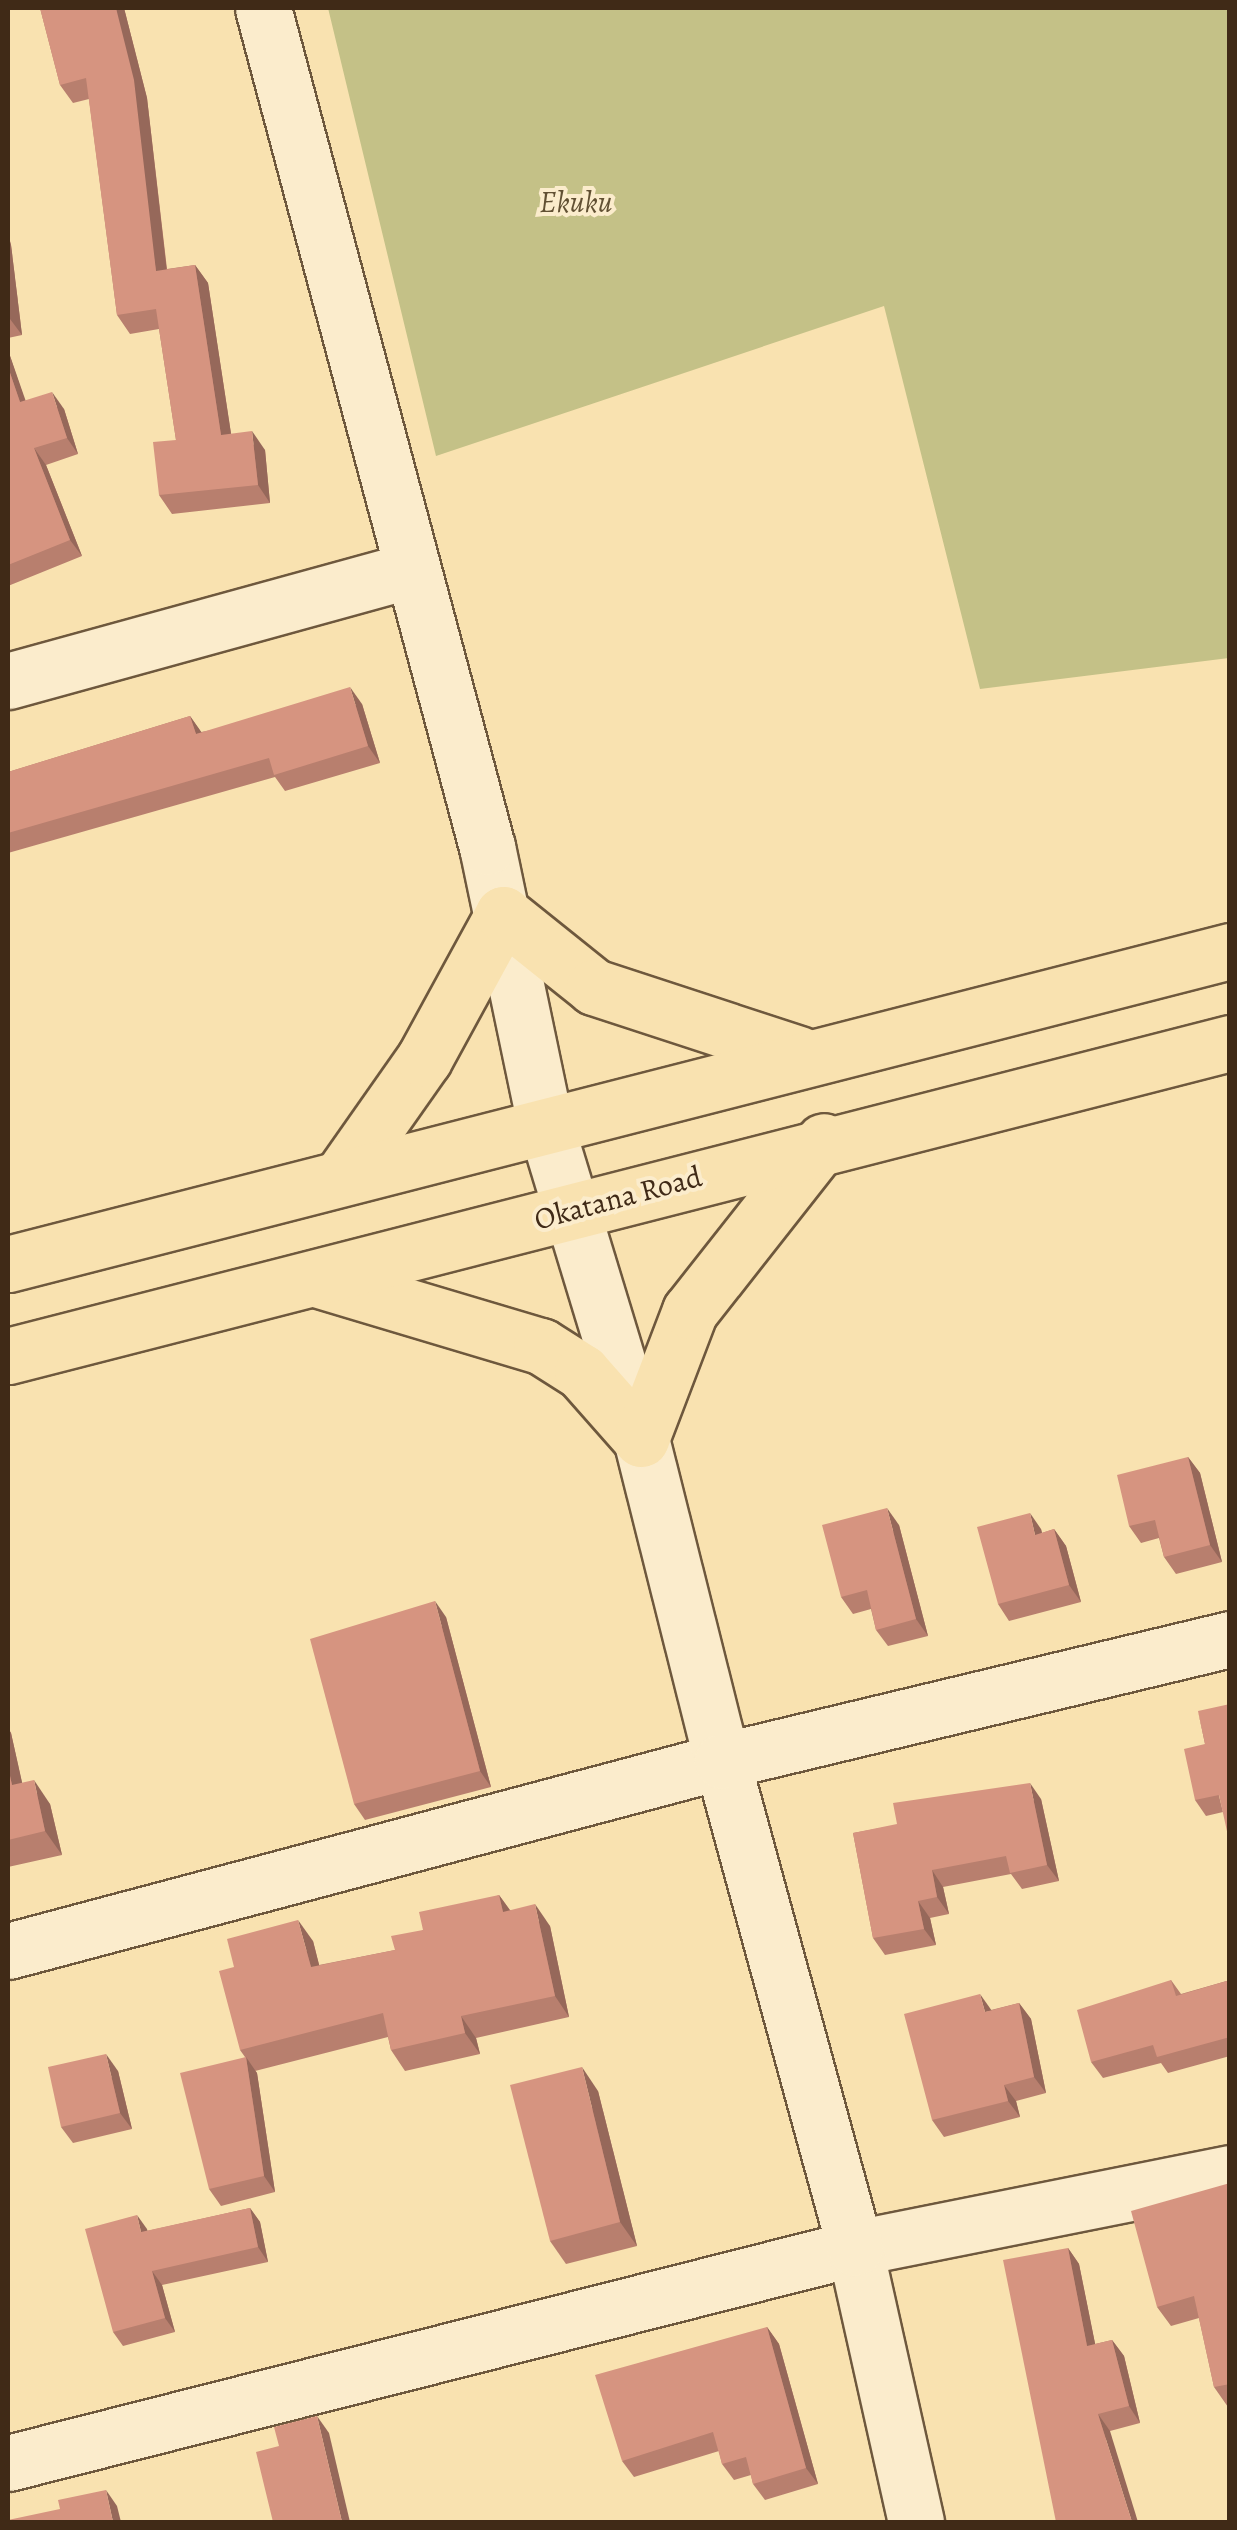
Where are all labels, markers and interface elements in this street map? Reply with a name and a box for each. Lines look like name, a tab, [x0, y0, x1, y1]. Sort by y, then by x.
park label: Ekuku	[540, 184, 612, 220]
street label: Okatana Road	[530, 1158, 706, 1238]

